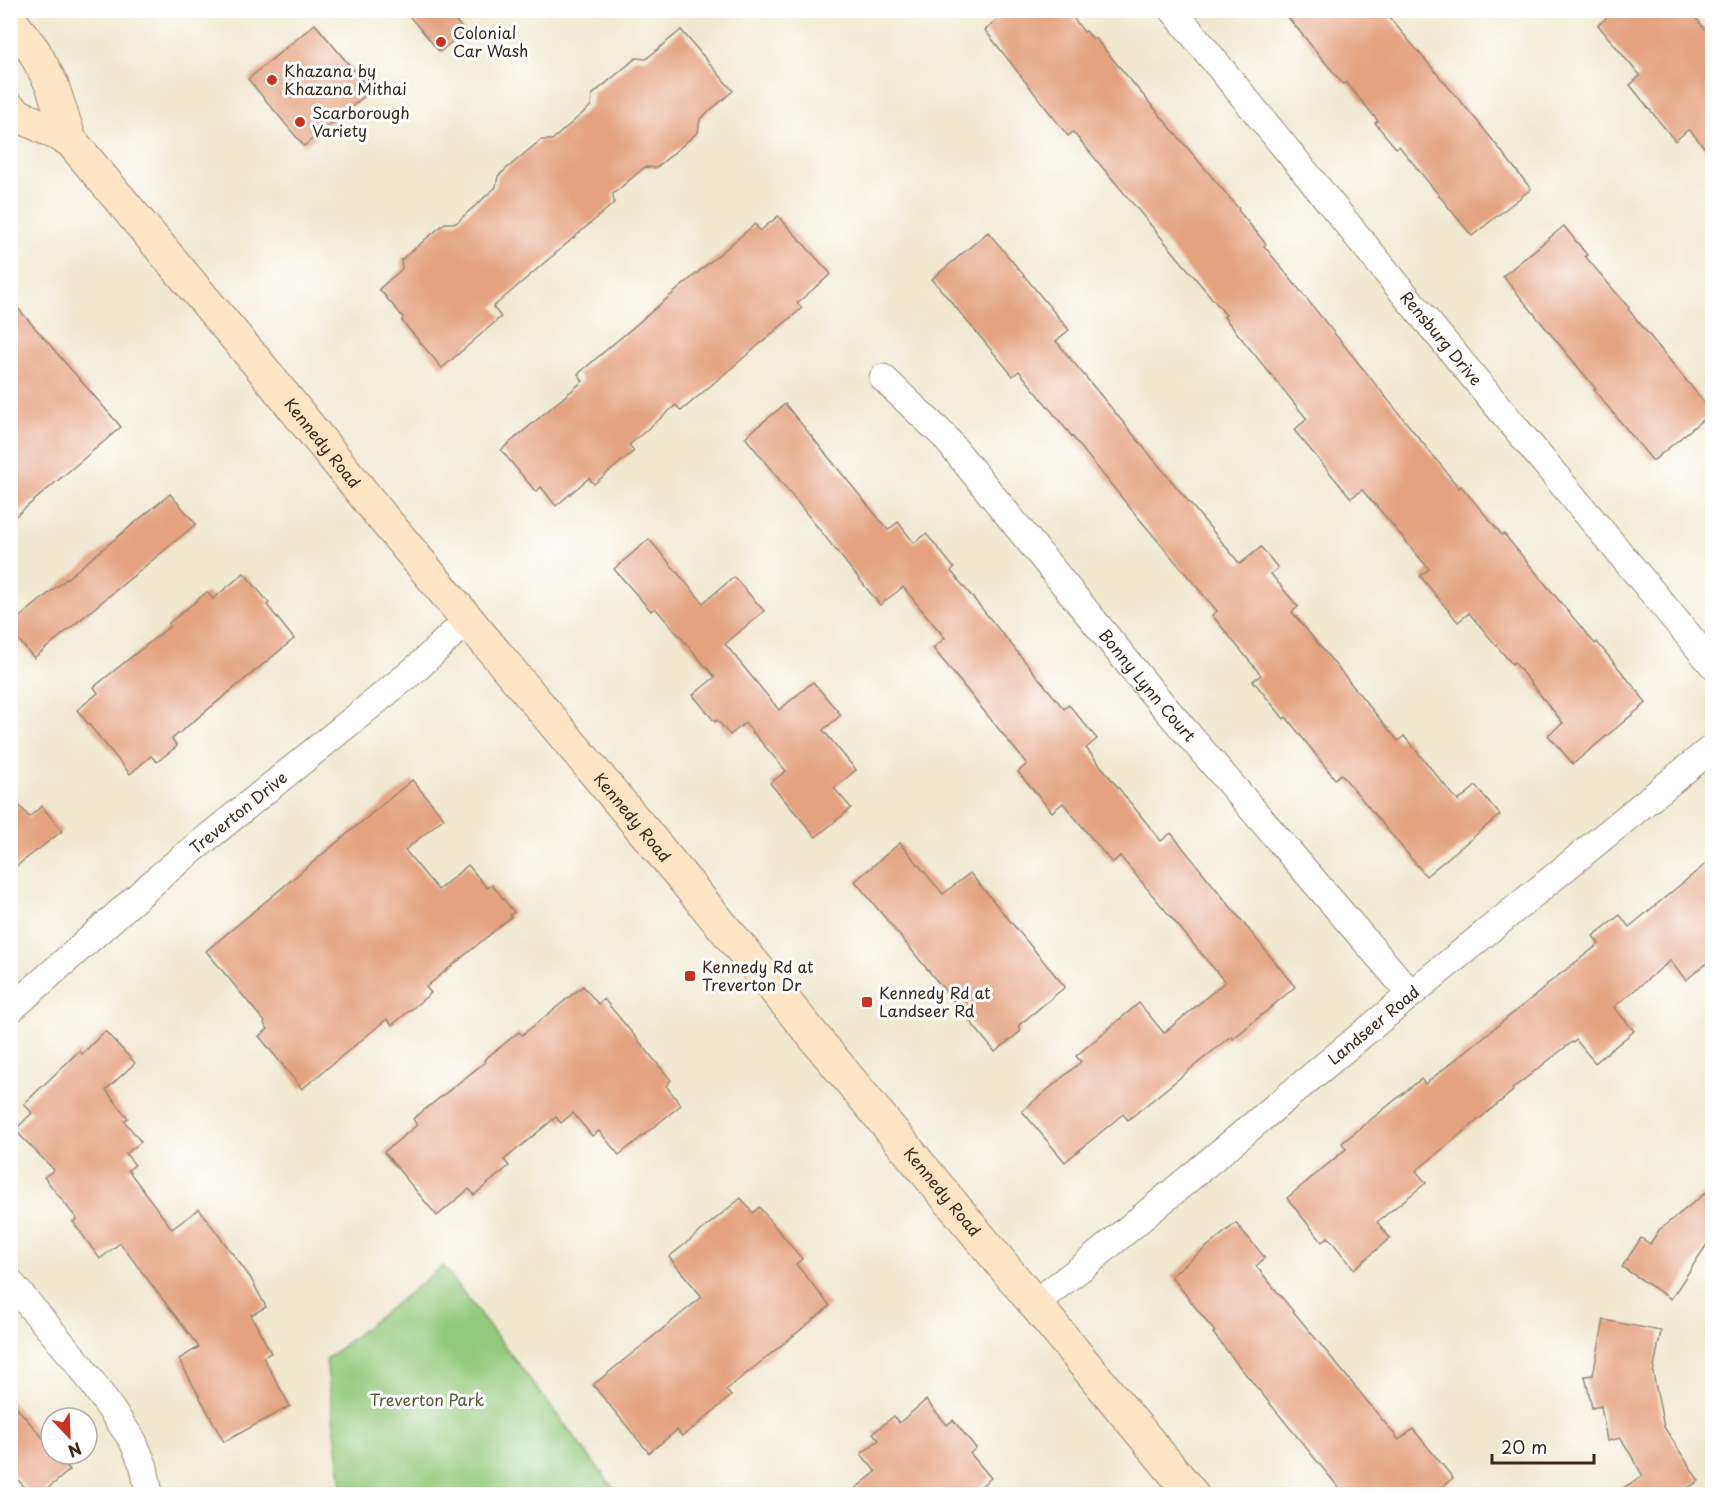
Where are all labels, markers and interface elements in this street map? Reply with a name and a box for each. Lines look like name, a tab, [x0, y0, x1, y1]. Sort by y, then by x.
place label: Colonial Car Wash	[453, 20, 528, 62]
marker: Colonial Car Wash	[434, 35, 448, 49]
place label: Khazana by Khazana Mithai	[284, 58, 407, 100]
marker: Khazana by Khazana Mithai	[265, 73, 279, 87]
place label: Scarborough Variety	[312, 100, 410, 142]
marker: Scarborough Variety	[293, 115, 307, 129]
street label: Rensburg Drive	[1396, 285, 1488, 390]
street label: Kennedy Road	[279, 392, 367, 493]
street label: Bonny Lynn Court	[1094, 623, 1202, 747]
street label: Treverton Drive	[184, 765, 292, 859]
street label: Kennedy Road	[589, 767, 677, 867]
place label: Kennedy Rd at Treverton Dr	[702, 954, 814, 996]
marker: Kennedy Rd at Treverton Dr	[683, 969, 697, 983]
street label: Landseer Road	[1322, 979, 1424, 1070]
place label: Kennedy Rd at Landseer Rd	[879, 980, 991, 1022]
marker: Kennedy Rd at Landseer Rd	[860, 995, 874, 1009]
street label: Kennedy Road	[899, 1141, 987, 1241]
park label: Treverton Park	[370, 1387, 485, 1411]
north arrow	[39, 1406, 99, 1466]
scale bar	[1492, 1427, 1594, 1465]
text: 20 m	[1501, 1433, 1547, 1460]
text: N	[65, 1437, 86, 1464]

